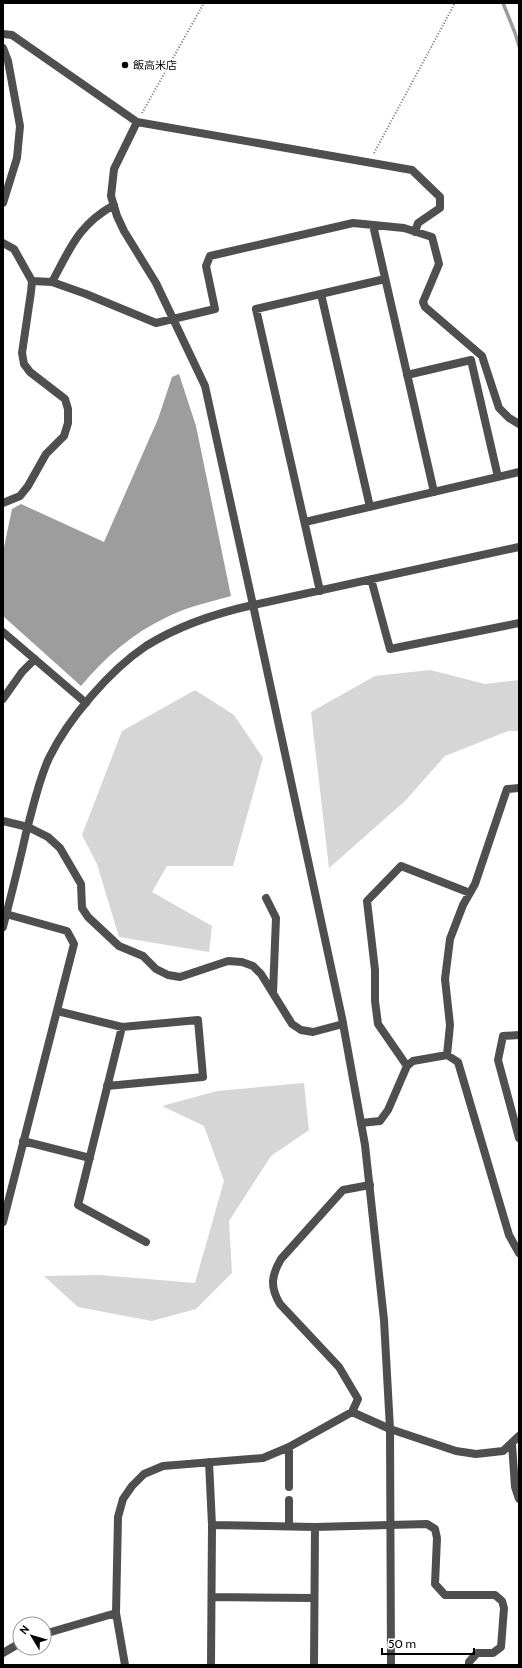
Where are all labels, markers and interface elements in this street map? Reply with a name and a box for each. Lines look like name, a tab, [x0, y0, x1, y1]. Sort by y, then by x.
place label: 飯高米店	[133, 58, 177, 72]
marker: 飯高米店	[120, 60, 130, 70]
north arrow	[12, 1616, 52, 1656]
text: N	[16, 1622, 32, 1637]
scale bar	[382, 1630, 474, 1656]
text: 50 m	[388, 1636, 416, 1651]

